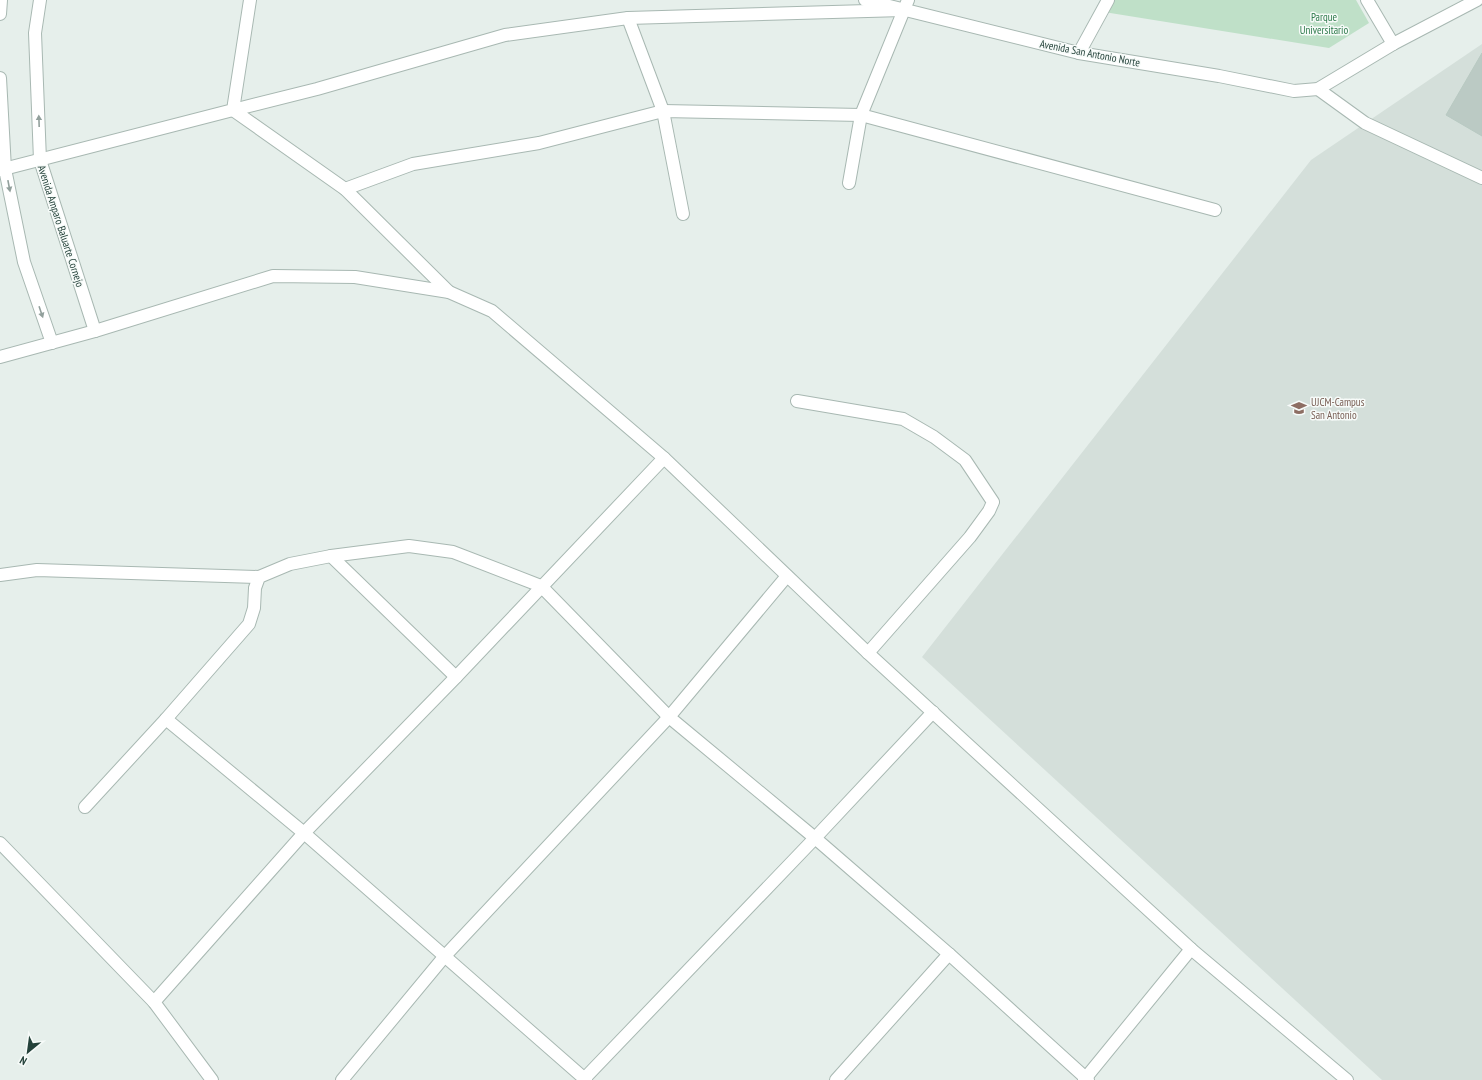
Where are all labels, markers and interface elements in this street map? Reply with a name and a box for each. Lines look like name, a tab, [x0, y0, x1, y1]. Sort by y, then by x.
park label: Parque Universitario	[1300, 10, 1348, 37]
street label: Avenida San Antonio Norte	[1039, 36, 1142, 70]
one-way arrow	[35, 115, 42, 127]
street label: Avenida Amparo Baluarte Cornejo	[35, 163, 87, 289]
one-way arrow	[6, 180, 12, 192]
one-way arrow	[38, 306, 44, 318]
place label: UJCM-Campus San Antonio	[1311, 395, 1365, 422]
school or university icon: UJCM-Campus San Antonio	[1290, 399, 1308, 417]
north arrow	[8, 1032, 48, 1072]
text: N	[17, 1053, 29, 1068]

